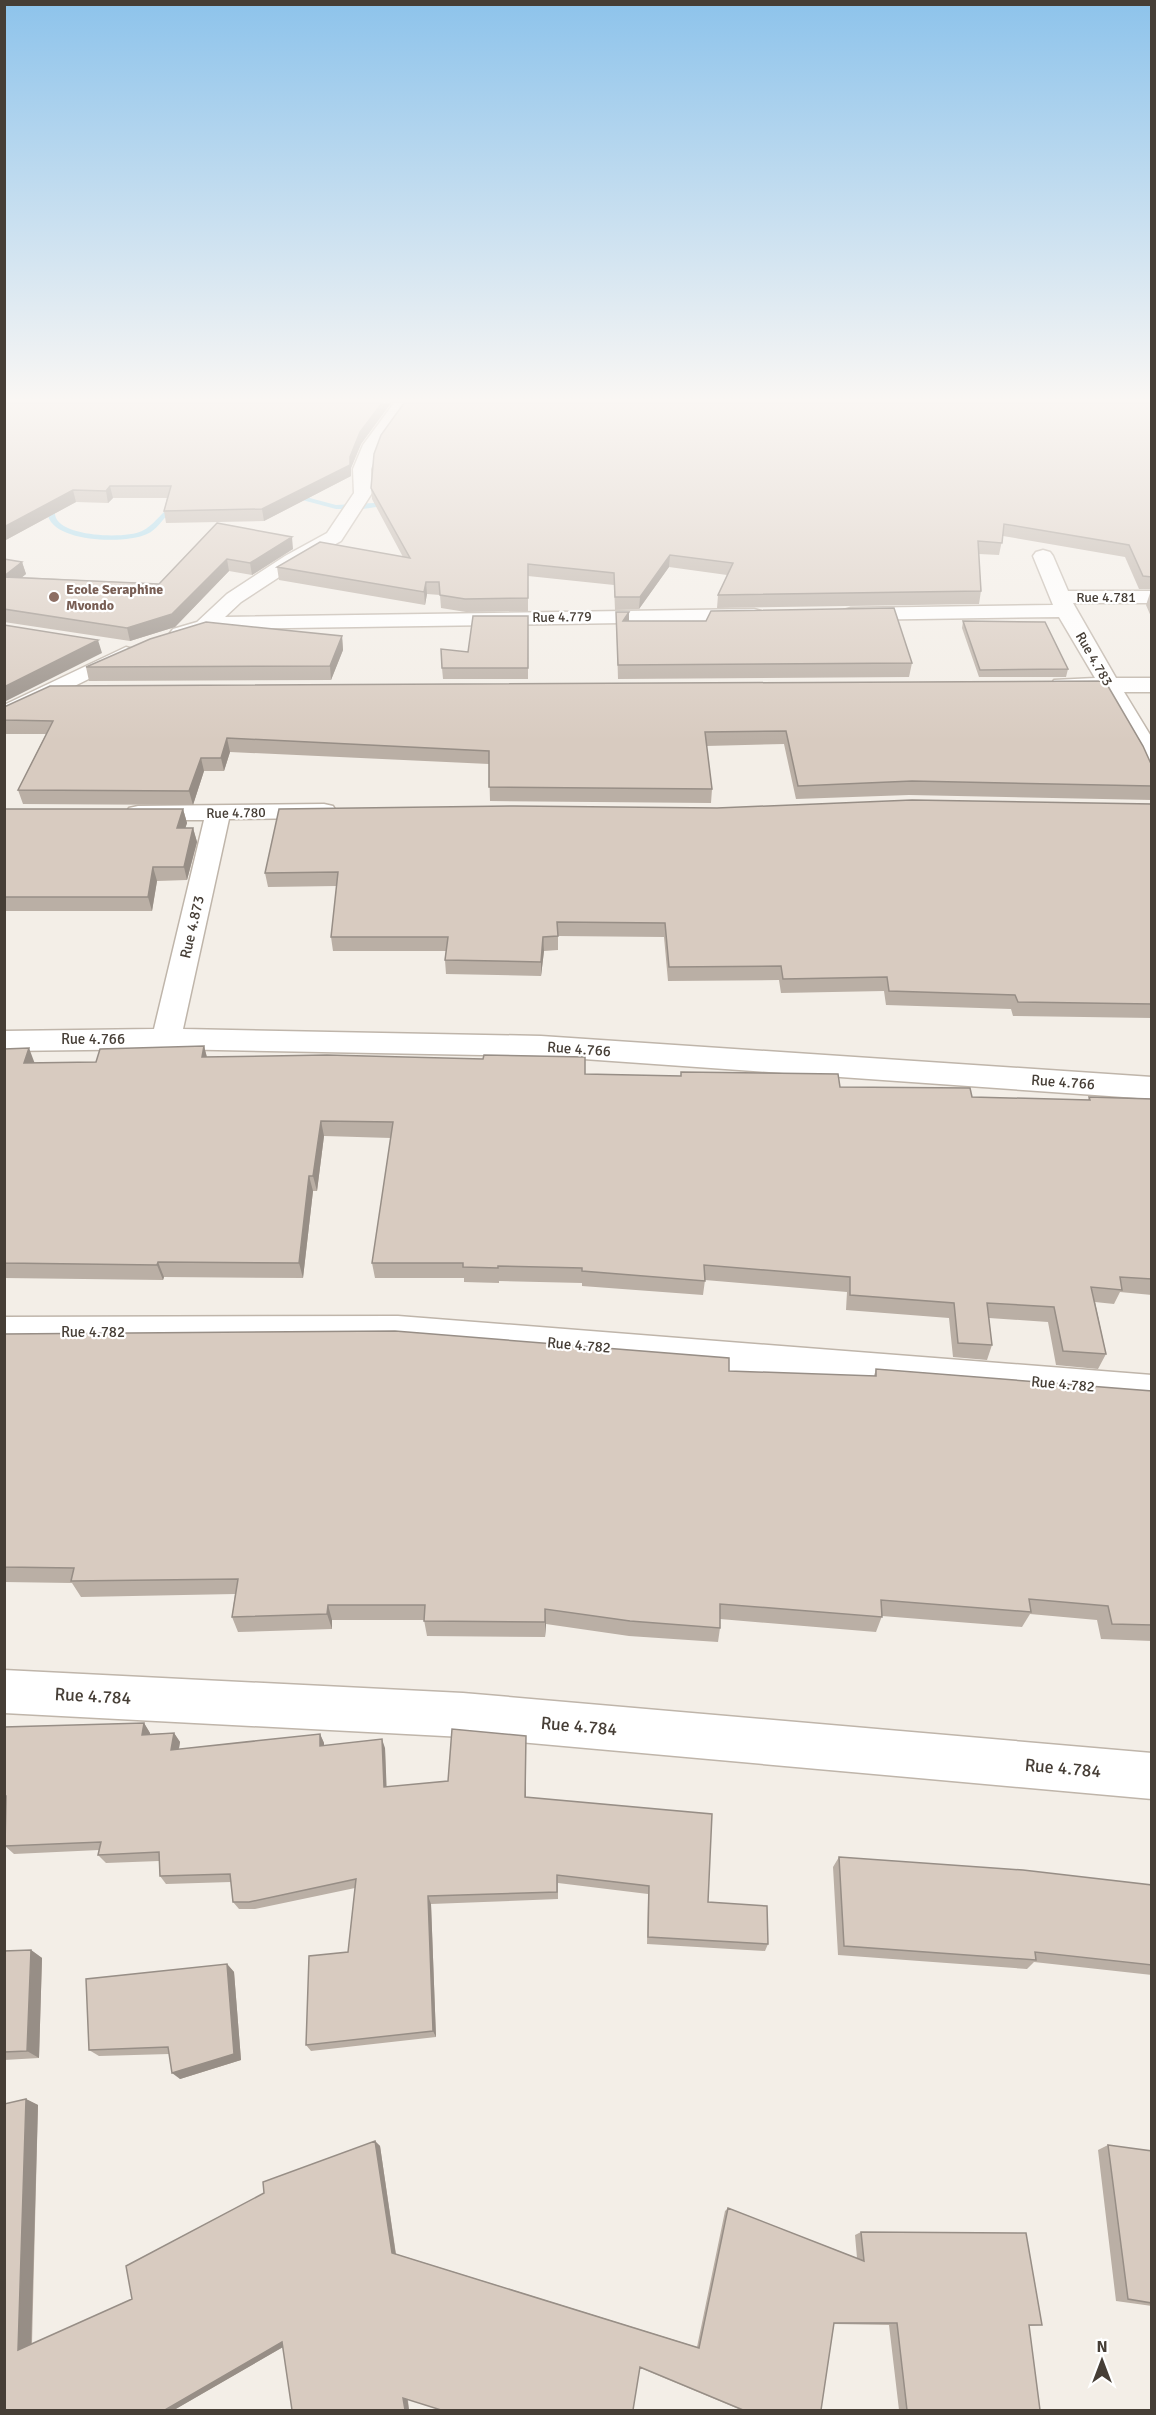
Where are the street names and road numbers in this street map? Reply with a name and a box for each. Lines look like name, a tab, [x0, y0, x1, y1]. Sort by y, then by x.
street label: Rue 4.781	[1076, 589, 1136, 606]
street label: Rue 4.779	[532, 608, 592, 626]
street label: Rue 4.783	[1072, 629, 1116, 689]
street label: Rue 4.780	[206, 804, 266, 822]
street label: Rue 4.873	[176, 894, 208, 960]
street label: Rue 4.766	[61, 1030, 125, 1048]
street label: Rue 4.766	[546, 1038, 612, 1060]
street label: Rue 4.766	[1030, 1071, 1096, 1093]
street label: Rue 4.782	[61, 1323, 125, 1341]
street label: Rue 4.782	[546, 1333, 612, 1357]
street label: Rue 4.782	[1030, 1372, 1096, 1396]
street label: Rue 4.784	[54, 1683, 132, 1709]
street label: Rue 4.784	[540, 1712, 618, 1740]
street label: Rue 4.784	[1024, 1754, 1102, 1782]

